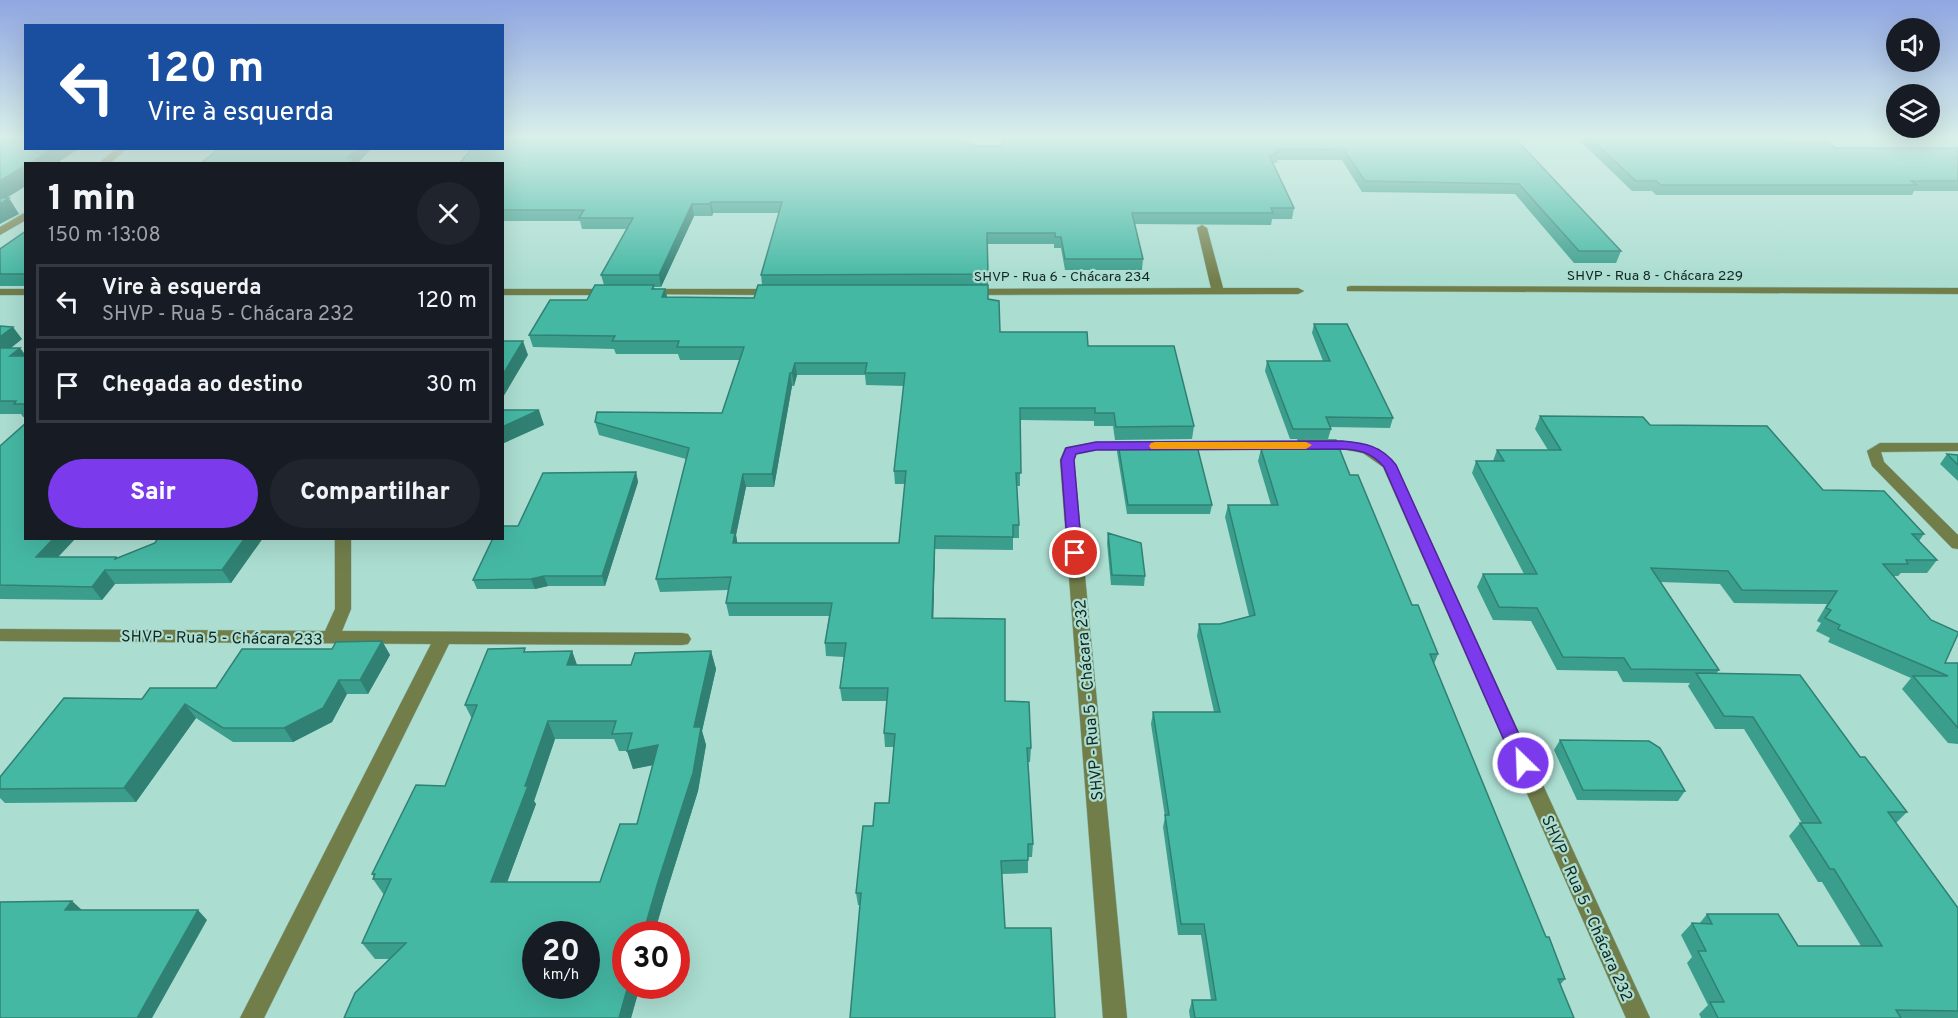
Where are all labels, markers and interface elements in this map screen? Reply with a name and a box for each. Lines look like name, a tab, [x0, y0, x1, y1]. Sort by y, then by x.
map controls	[1886, 18, 1940, 138]
button: sound	[1886, 18, 1940, 72]
text: 120 m	[147, 44, 264, 97]
icon: left	[48, 48, 126, 126]
button: layers	[1886, 84, 1940, 138]
text: Vire à esquerda	[147, 96, 334, 130]
text: 1 min	[48, 177, 136, 223]
button: close	[417, 182, 480, 245]
text: 150 m · 13:08	[48, 223, 161, 249]
street label: SHVP - Rua 8 - Chácara 229	[1567, 268, 1743, 285]
street label: SHVP - Rua 6 - Chácara 234	[974, 269, 1150, 286]
text: Vire à esquerda	[102, 275, 261, 302]
icon: left	[51, 285, 84, 318]
text: 120 m	[417, 288, 477, 315]
text: SHVP - Rua 5 - Chácara 232	[102, 302, 354, 328]
icon: arrive	[51, 369, 84, 402]
text: Chegada ao destino	[102, 372, 303, 399]
text: 30 m	[426, 372, 477, 399]
button: Sair	[48, 459, 258, 528]
button: Compartilhar	[270, 459, 480, 528]
pin	[1049, 527, 1100, 578]
icon: arrive	[1058, 536, 1091, 569]
street label: SHVP - Rua 5 - Chácara 232	[1071, 599, 1109, 801]
street label: SHVP - Rua 5 - Chácara 233	[121, 627, 323, 651]
position arrow	[1491, 731, 1555, 795]
street label: SHVP - Rua 5 - Chácara 232	[1536, 813, 1636, 1005]
speed limit sign: 30	[612, 921, 690, 999]
text: 20	[542, 934, 580, 971]
text: km/h	[543, 966, 579, 985]

